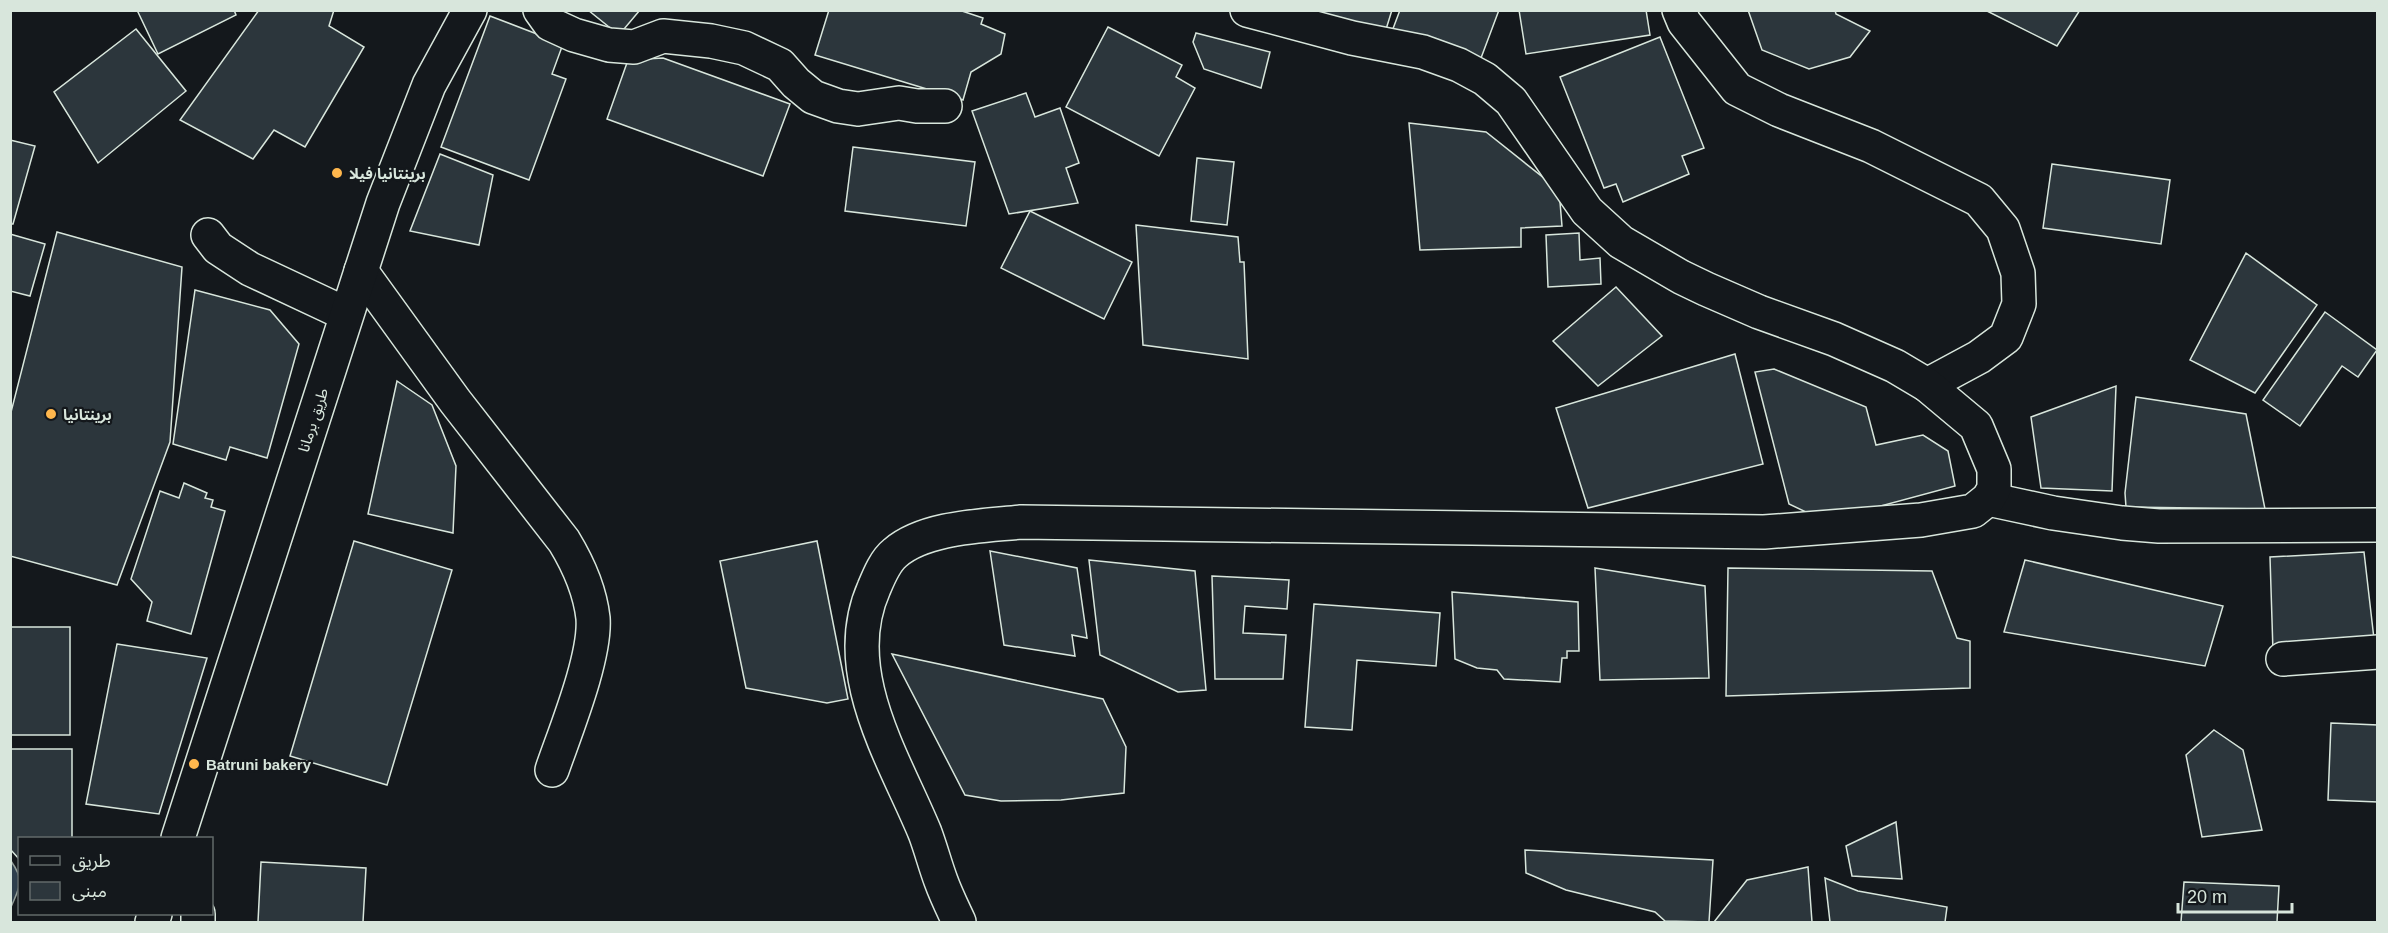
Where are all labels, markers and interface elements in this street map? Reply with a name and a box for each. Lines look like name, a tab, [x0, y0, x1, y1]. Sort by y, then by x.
place label: برينتانيا فيلا	[349, 165, 426, 183]
marker: برينتانيا فيلا	[330, 166, 344, 180]
street label: طريق برمانا	[295, 386, 333, 455]
place label: برينتانيا	[63, 406, 112, 424]
marker: برينتانيا	[44, 407, 58, 421]
place label: Batruni bakery	[206, 756, 312, 773]
marker: Batruni bakery	[187, 757, 201, 771]
legend	[18, 837, 213, 915]
text: طريق	[72, 851, 111, 872]
scale bar	[2178, 876, 2292, 914]
text: مبنى	[72, 881, 107, 902]
text: 20 m	[2187, 887, 2227, 907]

